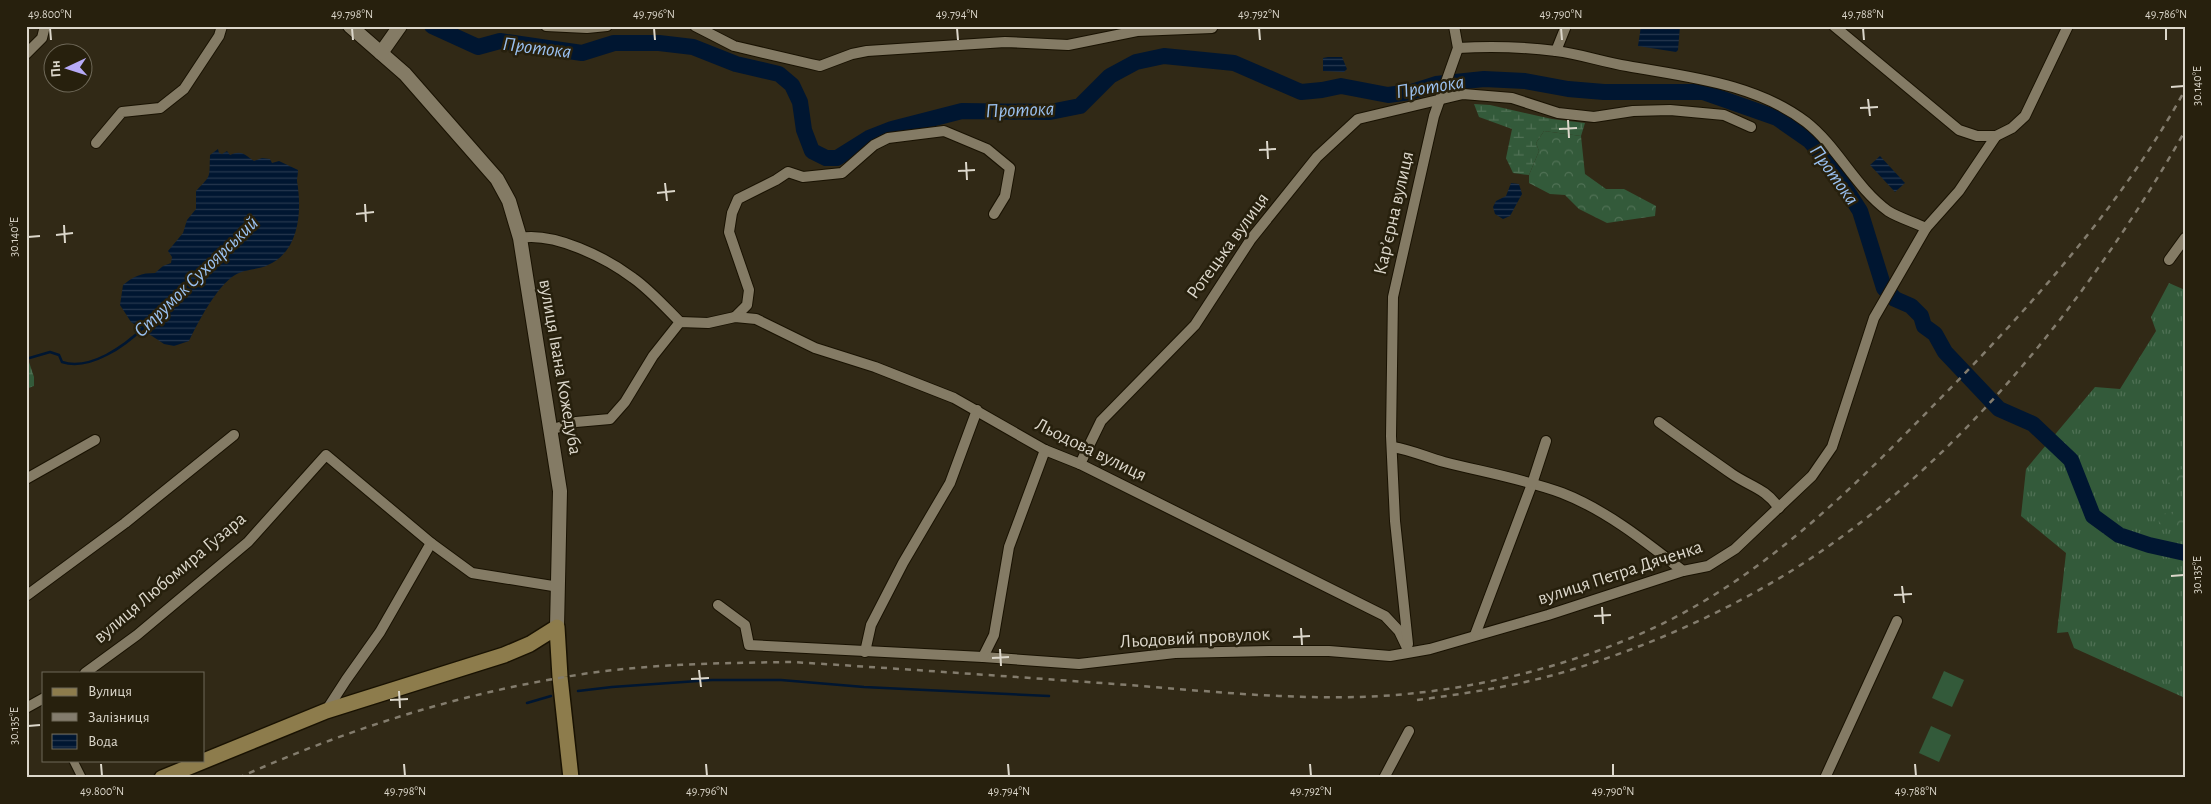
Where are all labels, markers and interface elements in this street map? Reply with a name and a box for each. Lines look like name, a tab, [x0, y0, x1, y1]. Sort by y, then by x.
text: 49.800°N	[28, 8, 72, 20]
text: 49.798°N	[331, 8, 373, 20]
text: 49.796°N	[633, 8, 675, 20]
text: 49.794°N	[936, 8, 978, 20]
text: 49.792°N	[1238, 8, 1280, 20]
text: 49.790°N	[1540, 8, 1582, 20]
text: 49.788°N	[1842, 8, 1884, 20]
text: 49.786°N	[2145, 8, 2187, 20]
water label: Протока	[502, 34, 572, 62]
north arrow	[42, 42, 92, 92]
text: Пн	[48, 60, 64, 78]
text: 30.140°E	[2191, 66, 2203, 106]
water label: Протока	[1394, 72, 1466, 102]
water label: Протока	[985, 99, 1055, 121]
water label: Протока	[1806, 141, 1862, 209]
street label: Карʼєрна вулиця	[1371, 149, 1417, 277]
street label: Ротецька вулиця	[1183, 189, 1273, 303]
water label: Струмок Сухоярський	[130, 213, 262, 341]
text: 30.140°E	[8, 217, 20, 257]
street label: вулиця Івана Кожедуба	[535, 278, 585, 456]
street label: Льодова вулиця	[1032, 415, 1150, 485]
street label: вулиця Любомира Гузара	[90, 509, 250, 647]
street label: вулиця Петра Дяченка	[1535, 537, 1705, 609]
text: 30.135°E	[2191, 556, 2203, 594]
street label: Льодовий провулок	[1120, 625, 1271, 651]
legend	[42, 672, 205, 762]
text: Вулиця	[88, 684, 132, 699]
text: 30.135°E	[8, 707, 20, 745]
text: Залізниця	[88, 710, 149, 725]
text: Вода	[88, 734, 118, 749]
text: 49.800°N	[80, 785, 124, 797]
text: 49.798°N	[384, 785, 426, 797]
text: 49.796°N	[686, 785, 728, 797]
text: 49.794°N	[988, 785, 1030, 797]
text: 49.792°N	[1290, 785, 1332, 797]
text: 49.790°N	[1592, 785, 1634, 797]
text: 49.788°N	[1895, 785, 1937, 797]

